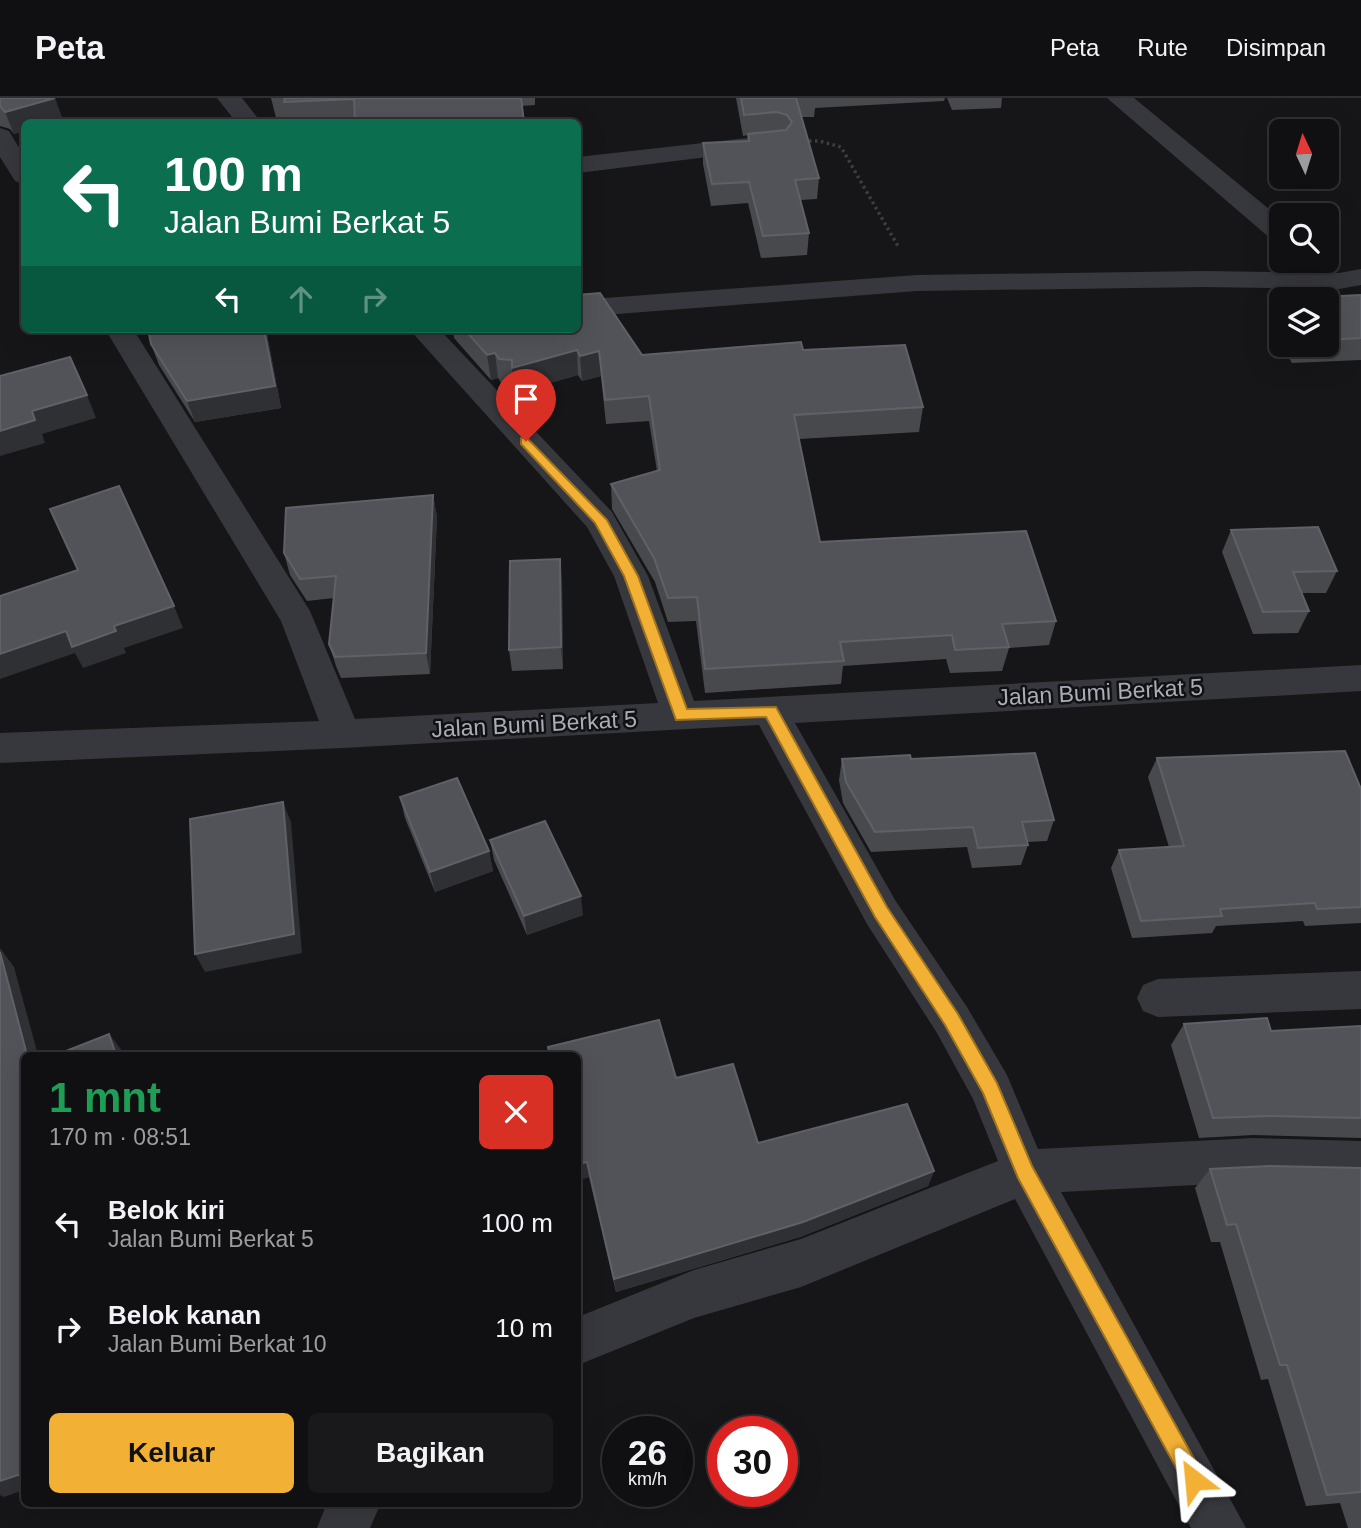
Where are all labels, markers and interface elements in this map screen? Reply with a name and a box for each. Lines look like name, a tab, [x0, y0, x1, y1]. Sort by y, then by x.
text: Peta	[35, 29, 105, 66]
text: Peta	[1050, 34, 1099, 61]
text: Rute	[1137, 34, 1188, 61]
text: Disimpan	[1226, 34, 1326, 61]
north arrow	[1269, 119, 1339, 189]
map controls	[1269, 119, 1339, 357]
icon: left	[49, 147, 140, 238]
text: 100 m	[164, 147, 303, 201]
button: search	[1269, 203, 1339, 273]
text: Jalan Bumi Berkat 5	[164, 204, 450, 240]
icon: left	[209, 280, 247, 318]
icon: ahead	[282, 280, 320, 318]
icon: right	[355, 280, 393, 318]
button: layers	[1269, 287, 1339, 357]
pin	[496, 369, 556, 441]
icon: arrive	[507, 380, 545, 418]
street label: Jalan Bumi Berkat 5	[997, 674, 1203, 710]
street label: Jalan Bumi Berkat 5	[431, 706, 637, 742]
text: 1 mnt	[49, 1074, 161, 1121]
button: close	[479, 1075, 553, 1149]
text: 170 m · 08:51	[49, 1124, 191, 1150]
text: Belok kiri	[108, 1195, 225, 1225]
icon: left	[49, 1205, 87, 1243]
text: 100 m	[481, 1208, 553, 1238]
text: Jalan Bumi Berkat 5	[108, 1226, 314, 1252]
text: Belok kanan	[108, 1300, 261, 1330]
icon: right	[49, 1310, 87, 1348]
text: 10 m	[495, 1313, 553, 1343]
text: Jalan Bumi Berkat 10	[108, 1331, 327, 1357]
button: Keluar	[49, 1413, 294, 1493]
button: Bagikan	[308, 1413, 553, 1493]
speed limit sign: 30	[707, 1416, 798, 1507]
text: 26	[628, 1433, 667, 1472]
position arrow	[1157, 1443, 1231, 1517]
text: km/h	[628, 1469, 667, 1489]

